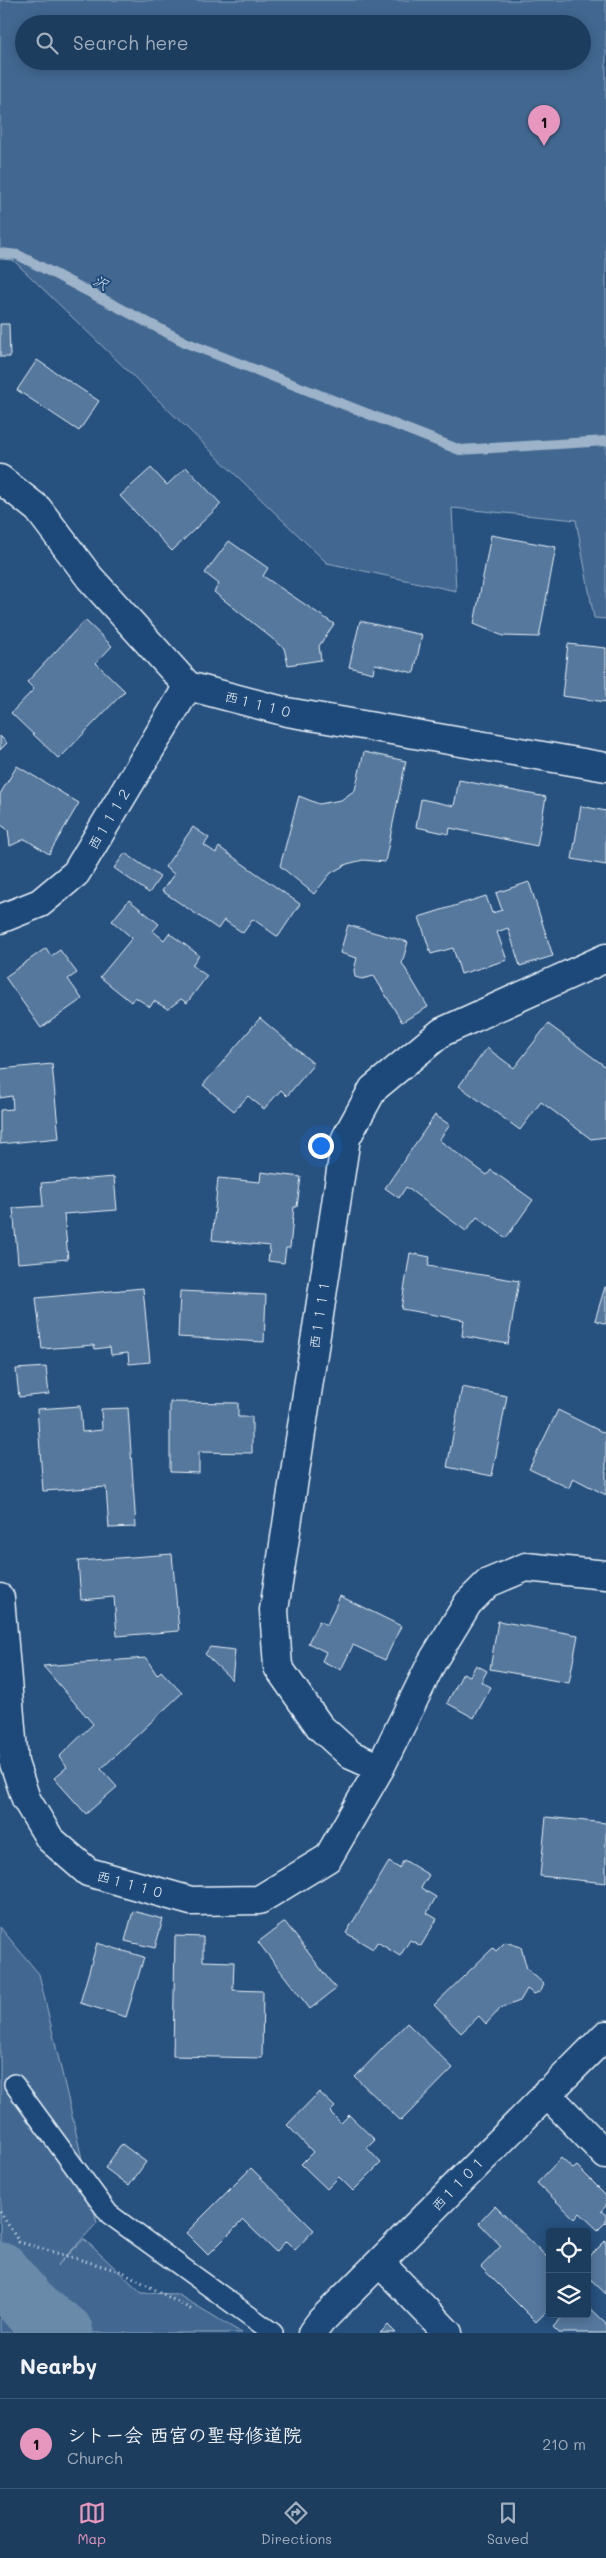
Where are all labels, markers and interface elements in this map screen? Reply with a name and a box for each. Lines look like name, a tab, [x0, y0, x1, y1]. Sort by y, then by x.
search box	[15, 15, 591, 70]
icon: search	[33, 29, 61, 57]
text: Search here	[73, 30, 189, 55]
pin: 1	[528, 105, 560, 146]
water label: 沢	[90, 270, 113, 295]
street label: 西１１１０	[223, 686, 295, 722]
street label: 西１１１２	[83, 783, 135, 853]
your location	[308, 1133, 334, 1159]
street label: 西１１１１	[304, 1278, 334, 1350]
street label: 西１１１０	[95, 1866, 167, 1902]
street label: 西１１０１	[427, 2151, 489, 2215]
map controls	[546, 2228, 591, 2318]
button: locate	[546, 2228, 591, 2273]
button: layers	[546, 2273, 591, 2318]
text: Nearby	[20, 2352, 97, 2379]
text: シトー会 西宮の聖母修道院	[67, 2422, 302, 2447]
text: 1	[32, 2433, 40, 2454]
text: 210 m	[542, 2433, 586, 2454]
text: Church	[67, 2447, 123, 2468]
tab: Map	[77, 2499, 106, 2548]
tab: Directions	[261, 2499, 332, 2548]
tab: Saved	[487, 2499, 529, 2548]

